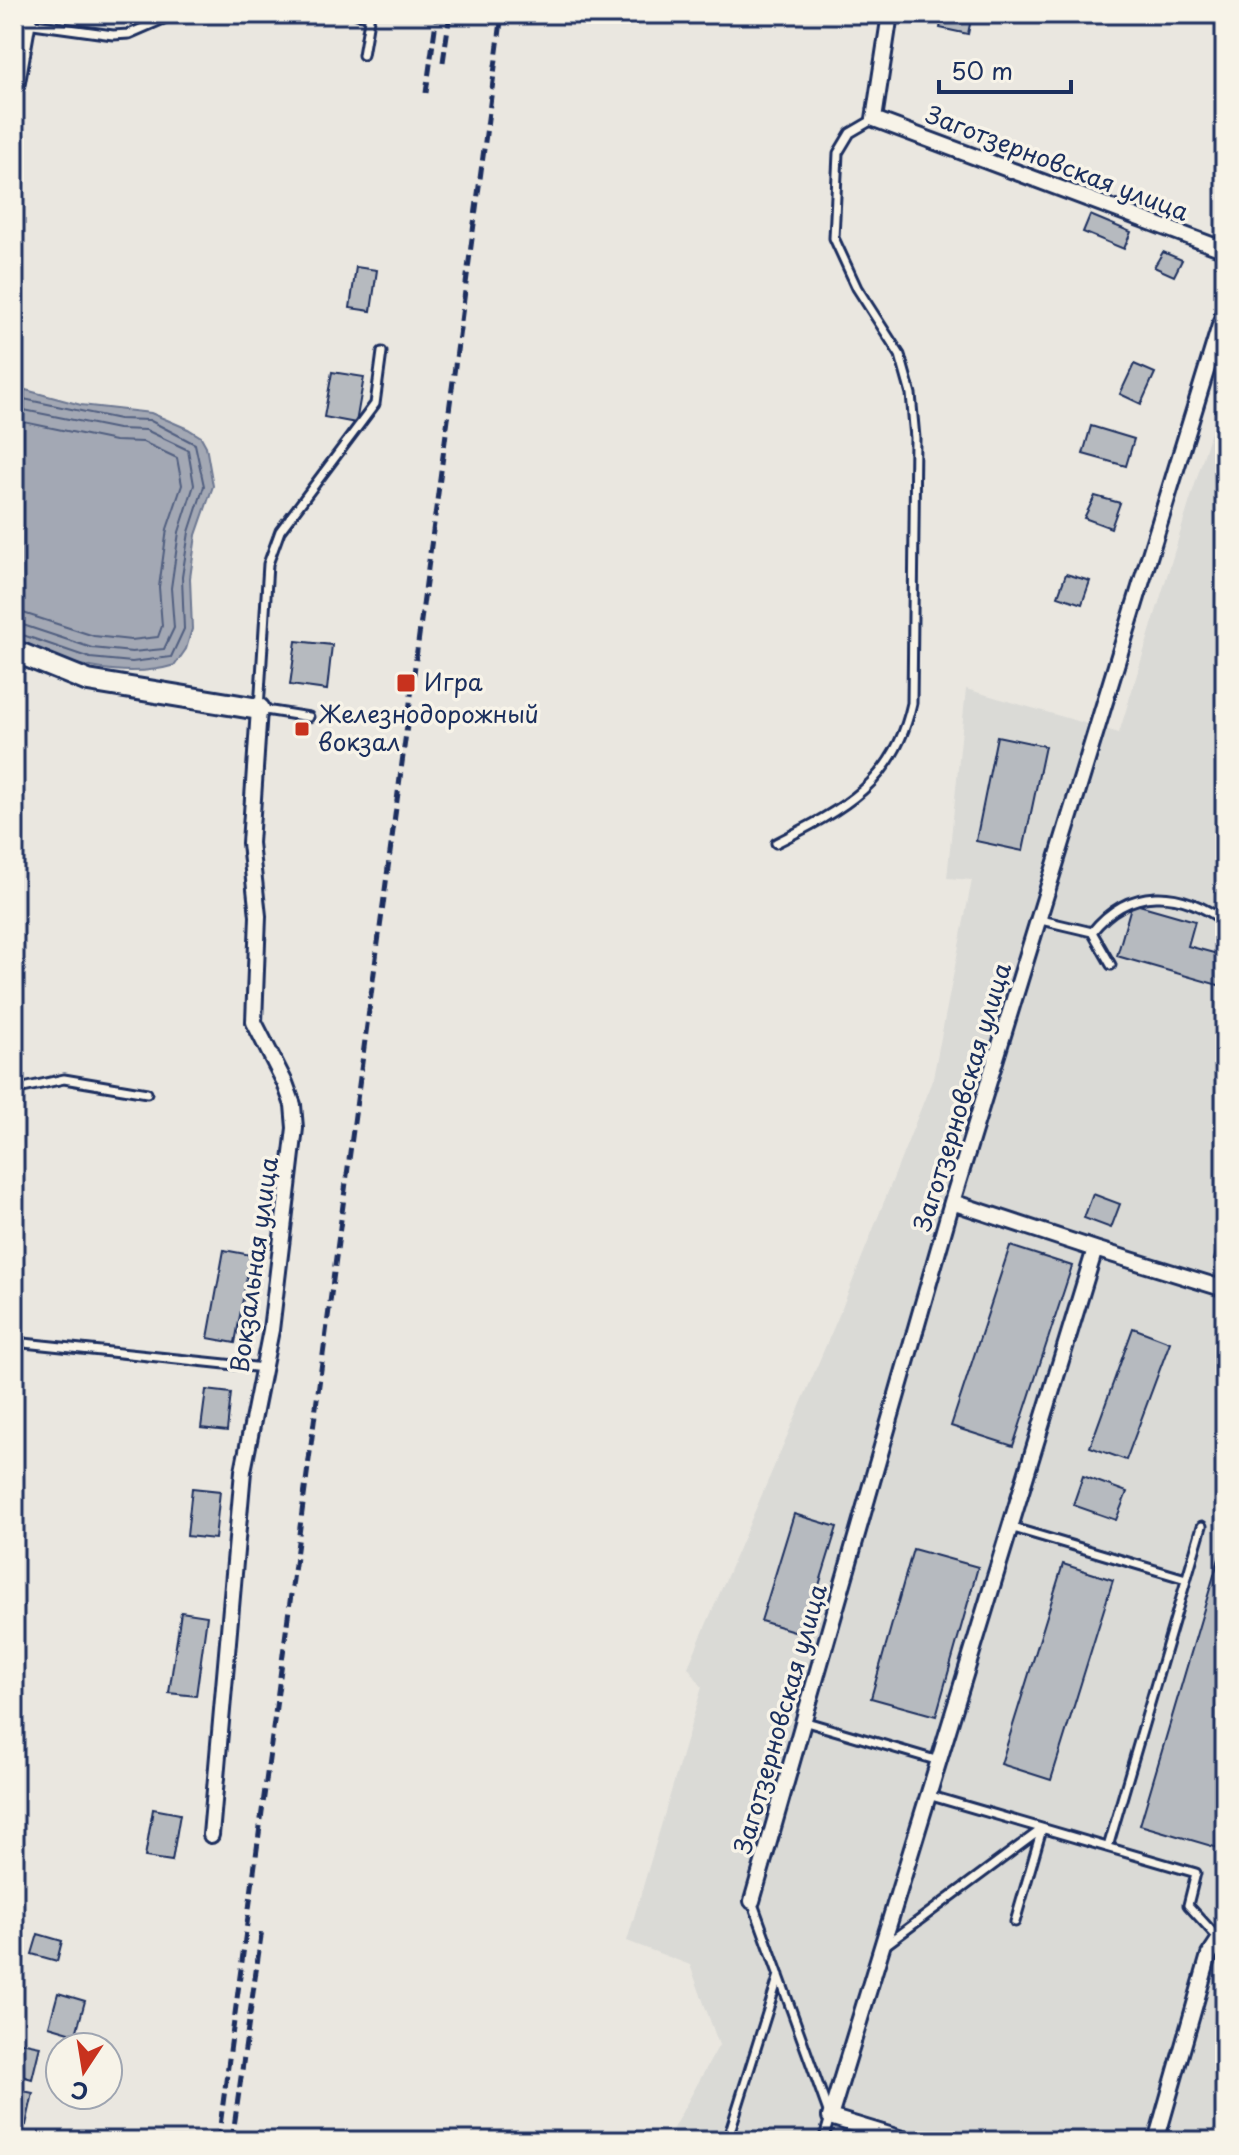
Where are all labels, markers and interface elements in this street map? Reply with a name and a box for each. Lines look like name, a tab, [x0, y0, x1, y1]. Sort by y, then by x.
scale bar	[939, 44, 1071, 94]
text: 50 m	[951, 52, 1013, 88]
street label: Заготзерновская улица	[921, 95, 1194, 229]
place label: Игра	[424, 663, 483, 699]
marker: Игра	[395, 672, 417, 694]
place label: Железнодорожный вокзал	[318, 695, 539, 759]
marker: Железнодорожный вокзал	[293, 720, 311, 738]
street label: Заготзерновская улица	[903, 958, 1019, 1235]
street label: Вокзальная улица	[220, 1155, 286, 1375]
street label: Заготзерновская улица	[723, 1579, 835, 1857]
north arrow	[44, 2031, 124, 2111]
text: С	[68, 2074, 91, 2110]

